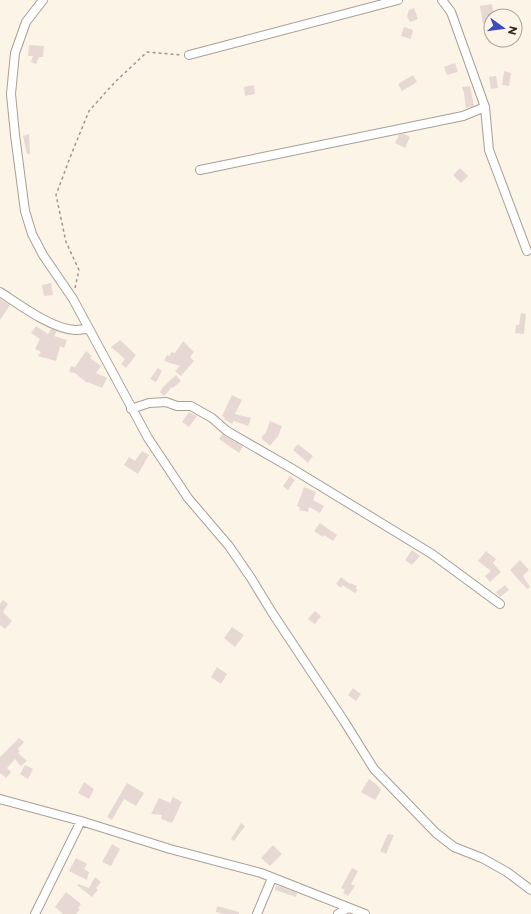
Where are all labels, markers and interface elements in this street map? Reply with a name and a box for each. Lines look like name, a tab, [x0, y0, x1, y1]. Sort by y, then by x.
north arrow	[483, 8, 523, 48]
text: N	[505, 24, 521, 36]

